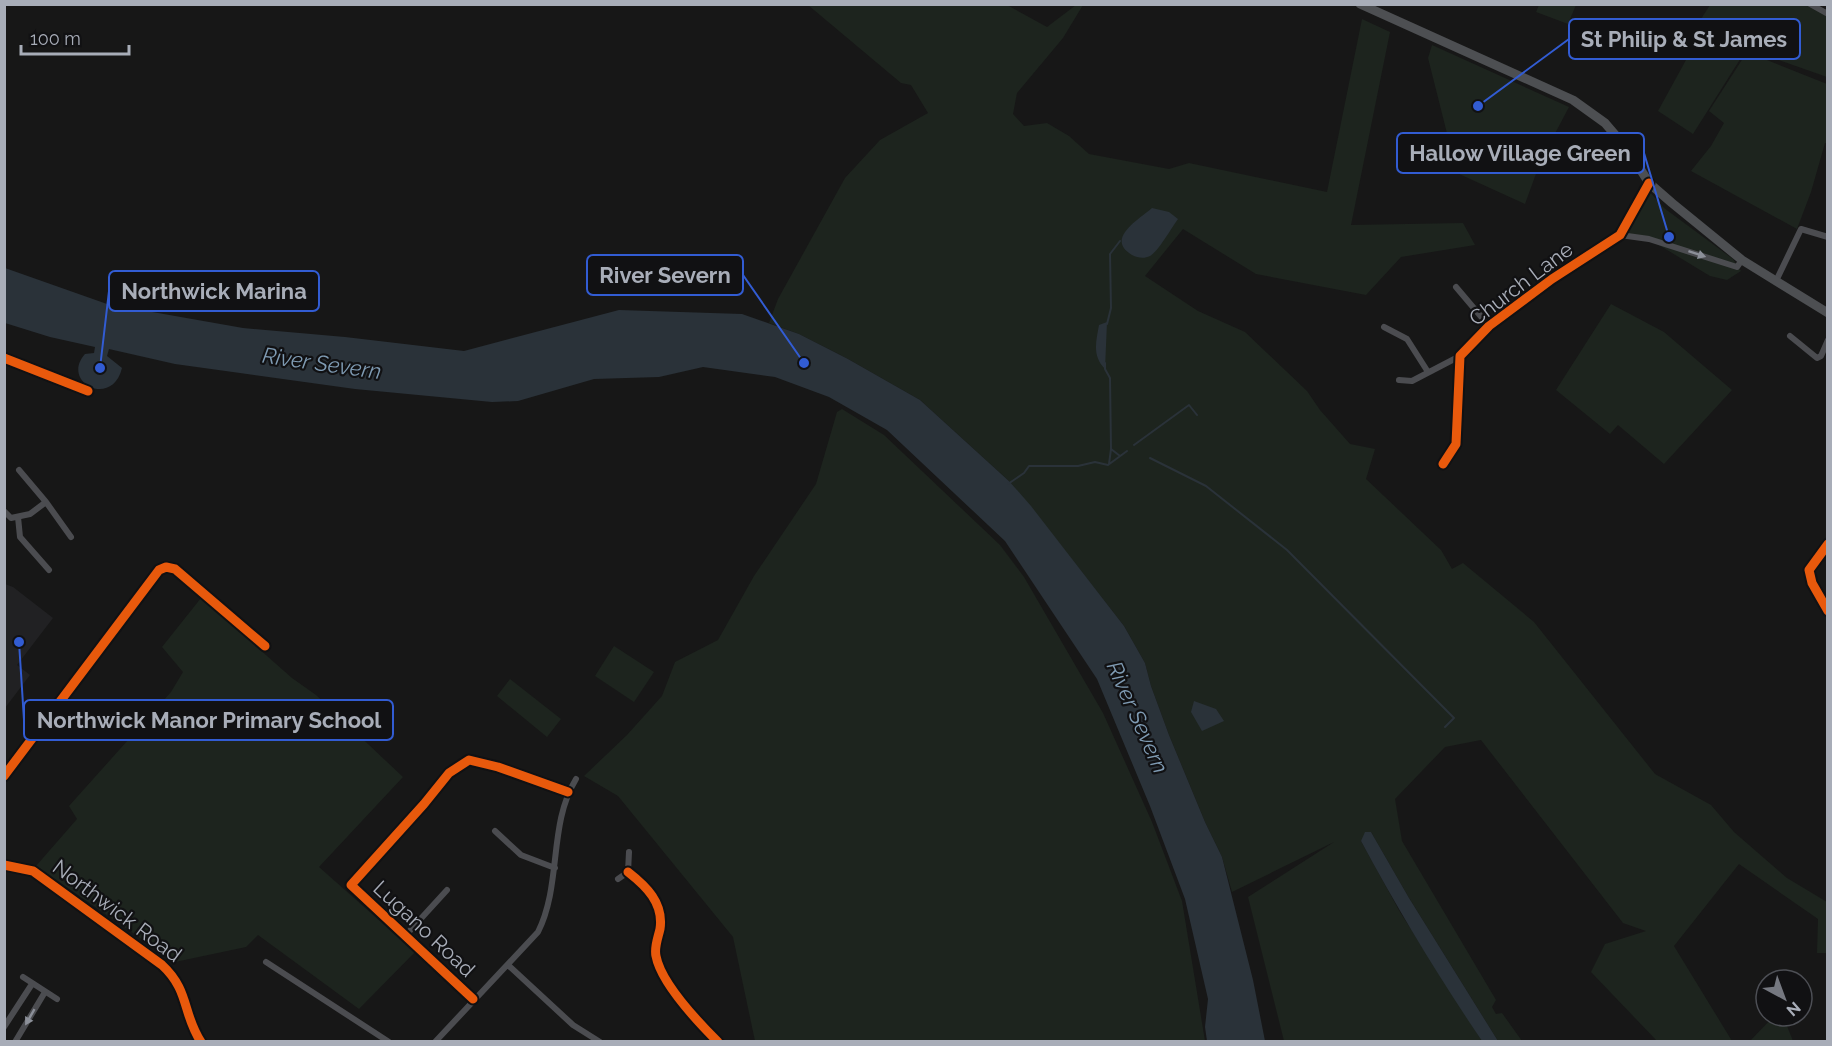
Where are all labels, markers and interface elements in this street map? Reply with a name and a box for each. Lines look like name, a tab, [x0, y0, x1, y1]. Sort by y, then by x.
scale bar	[21, 18, 129, 56]
callout: St Philip & St James	[1569, 19, 1800, 59]
text: St Philip & St James	[1581, 26, 1787, 52]
text: 100 m	[30, 28, 81, 49]
callout: Hallow Village Green	[1397, 133, 1644, 173]
text: Hallow Village Green	[1409, 140, 1631, 166]
street label: Church Lane	[1464, 236, 1578, 331]
one-way arrow	[1688, 250, 1706, 260]
callout: River Severn	[587, 255, 743, 295]
text: River Severn	[599, 262, 731, 288]
callout: Northwick Marina	[109, 271, 319, 311]
text: Northwick Marina	[121, 278, 307, 304]
water label: River Severn	[261, 342, 383, 384]
water label: River Severn	[1102, 657, 1174, 777]
callout: Northwick Manor Primary School	[24, 700, 393, 740]
text: Northwick Manor Primary School	[37, 707, 382, 733]
street label: Northwick Road	[48, 854, 187, 967]
street label: Lugano Road	[368, 875, 480, 982]
north arrow	[1754, 968, 1814, 1028]
text: N	[1783, 998, 1804, 1020]
one-way arrow	[25, 1008, 35, 1025]

